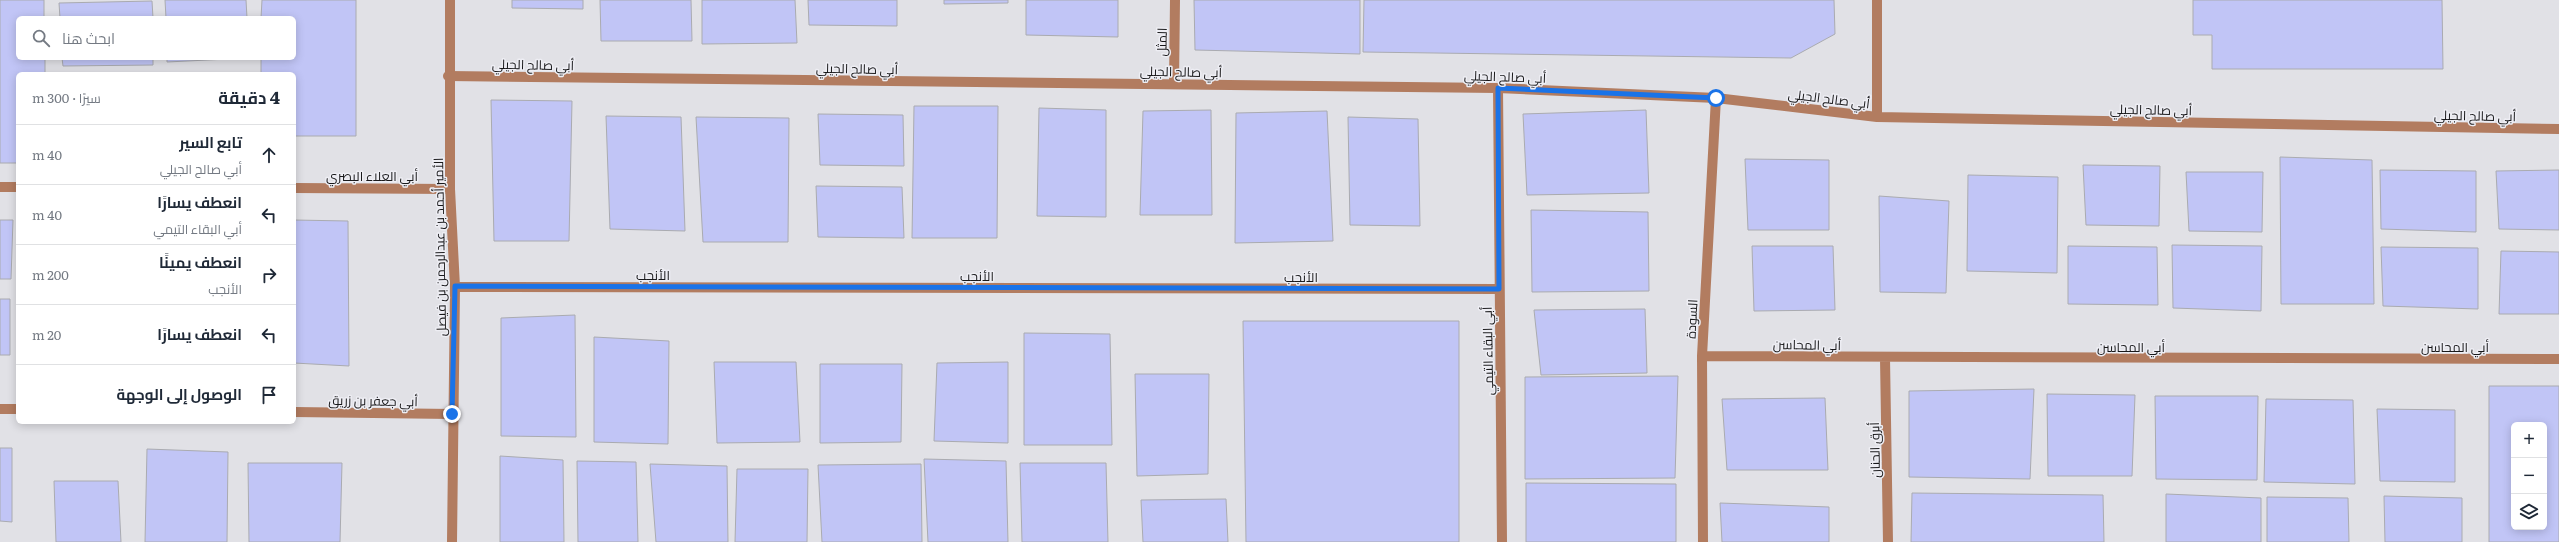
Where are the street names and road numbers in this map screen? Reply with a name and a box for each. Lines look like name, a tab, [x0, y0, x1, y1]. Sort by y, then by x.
street label: المثل	[1151, 27, 1171, 57]
street label: أبي صالح الجيلي	[492, 54, 575, 76]
street label: أبي صالح الجيلي	[816, 58, 899, 80]
street label: أبي صالح الجيلي	[1140, 61, 1223, 83]
street label: أبي صالح الجيلي	[1463, 65, 1547, 89]
street label: أبي صالح الجيلي	[1787, 84, 1871, 114]
street label: أبي صالح الجيلي	[2110, 99, 2193, 121]
street label: أبي صالح الجيلي	[2434, 105, 2517, 127]
street label: الأمير أحمد بن عبدالرحمن بن فيصل	[428, 157, 450, 337]
street label: أبي العلاء البصري	[326, 166, 418, 187]
street label: الأنجب	[636, 265, 670, 284]
street label: الأنجب	[960, 266, 994, 285]
street label: الأنجب	[1284, 267, 1318, 286]
street label: السودة	[1680, 299, 1702, 339]
street label: أبي البقاء التيمي	[1477, 306, 1499, 396]
street label: أبي المحاسن	[1773, 334, 1842, 356]
street label: أبي المحاسن	[2097, 337, 2166, 358]
street label: أبي المحاسن	[2421, 337, 2490, 358]
street label: أبي جعفر بن زريق	[328, 390, 418, 412]
street label: أبرق الحنان	[1864, 421, 1884, 478]

